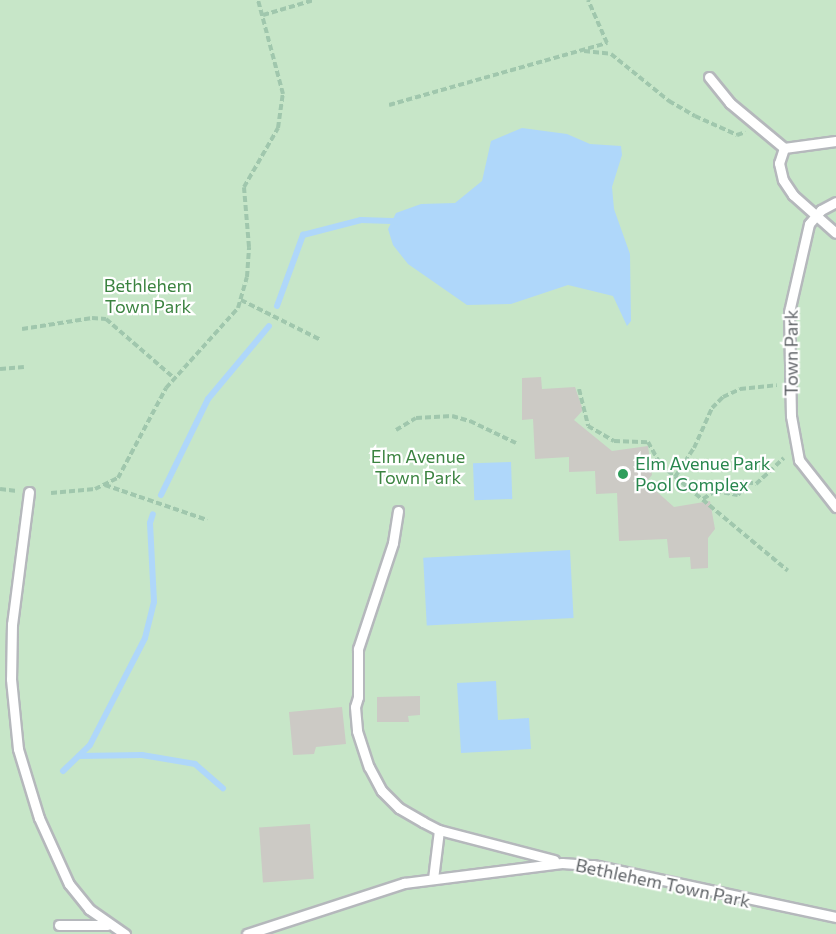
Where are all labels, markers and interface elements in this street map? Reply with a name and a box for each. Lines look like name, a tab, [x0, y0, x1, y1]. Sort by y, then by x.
park label: Bethlehem Town Park	[104, 275, 192, 318]
street label: Town Park	[780, 310, 802, 396]
park label: Elm Avenue Town Park	[371, 446, 465, 488]
place label: Elm Avenue Park Pool Complex	[635, 453, 771, 496]
marker: Elm Avenue Park Pool Complex	[616, 467, 630, 481]
street label: Bethlehem Town Park	[574, 854, 752, 912]

